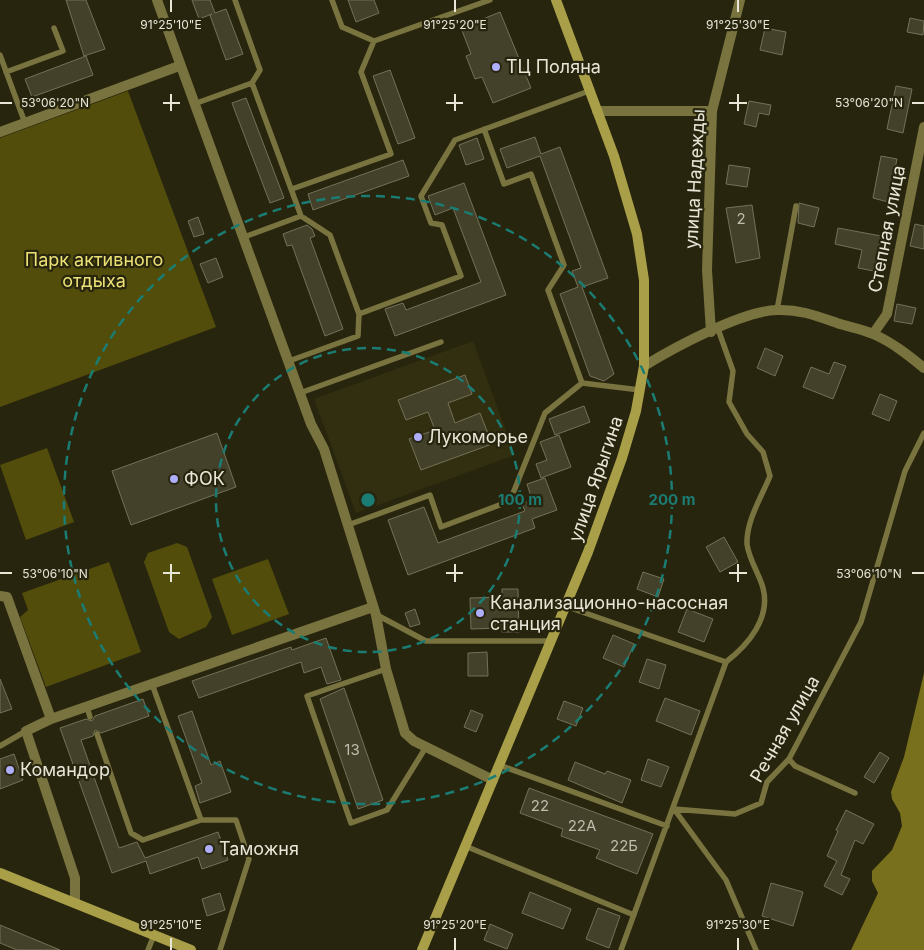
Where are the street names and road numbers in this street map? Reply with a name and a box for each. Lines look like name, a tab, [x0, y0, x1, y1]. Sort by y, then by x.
street label: улица Надежды	[680, 108, 709, 250]
street label: Степная улица	[864, 163, 909, 294]
street label: улица Ярыгина	[564, 413, 627, 544]
street label: Речная улица	[746, 672, 824, 786]

